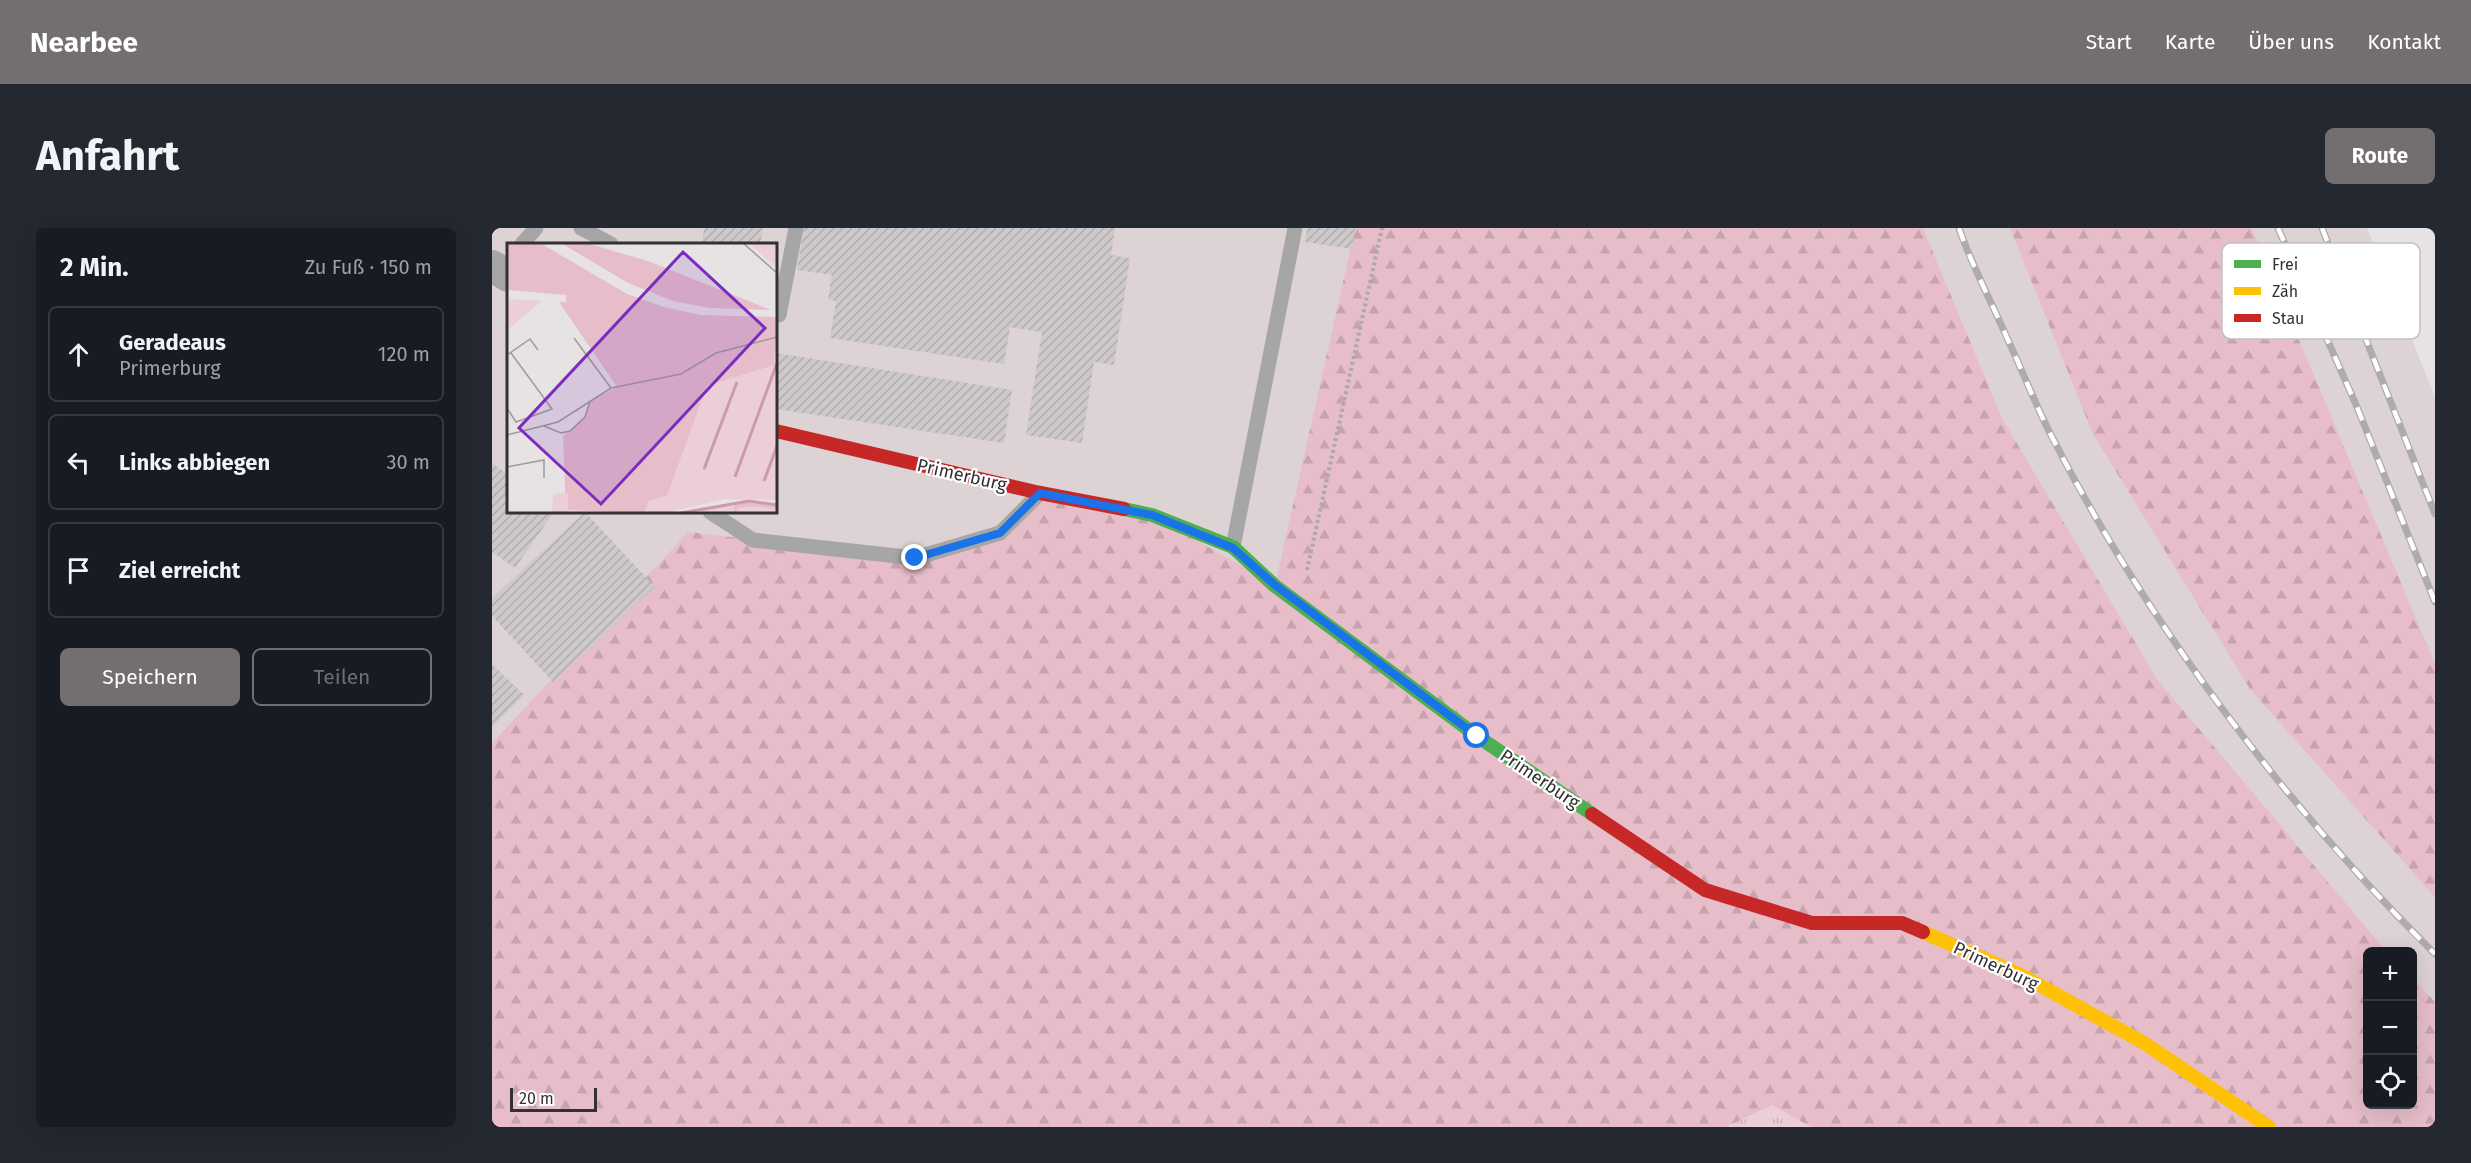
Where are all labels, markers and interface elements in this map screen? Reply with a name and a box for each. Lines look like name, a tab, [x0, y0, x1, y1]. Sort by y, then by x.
text: Nearbee	[30, 26, 138, 59]
text: Start	[2086, 29, 2132, 55]
text: Karte	[2165, 29, 2215, 55]
text: Über uns	[2248, 29, 2334, 55]
text: Kontakt	[2367, 29, 2441, 55]
button: Route	[2325, 128, 2435, 184]
text: Anfahrt	[36, 131, 179, 181]
inset map	[507, 243, 777, 513]
legend	[2222, 243, 2420, 339]
text: 2 Min.	[60, 252, 129, 283]
text: Zu Fuß · 150 m	[305, 255, 432, 279]
text: Frei	[2272, 255, 2298, 274]
text: Zäh	[2272, 282, 2298, 301]
text: Stau	[2272, 309, 2304, 328]
text: Geradeaus	[119, 329, 226, 356]
icon: ahead	[62, 338, 95, 371]
text: 120 m	[378, 342, 430, 366]
text: Primerburg	[119, 356, 221, 380]
icon: left	[62, 446, 95, 479]
text: Links abbiegen	[119, 449, 270, 476]
text: 30 m	[386, 450, 430, 474]
street label: Primerburg	[915, 454, 1010, 496]
route end	[901, 544, 927, 570]
icon: arrive	[62, 554, 95, 587]
text: Ziel erreicht	[119, 557, 240, 584]
button: Speichern	[60, 648, 240, 706]
button: Teilen	[252, 648, 432, 706]
route start	[1463, 722, 1489, 748]
street label: Primerburg	[1496, 744, 1585, 814]
street label: Primerburg	[1950, 937, 2043, 996]
map controls	[2363, 947, 2417, 1109]
button: +	[2363, 947, 2417, 1001]
button: −	[2363, 1001, 2417, 1055]
button: locate	[2363, 1055, 2417, 1109]
scale bar	[510, 1085, 597, 1112]
text: 20 m	[519, 1089, 554, 1108]

